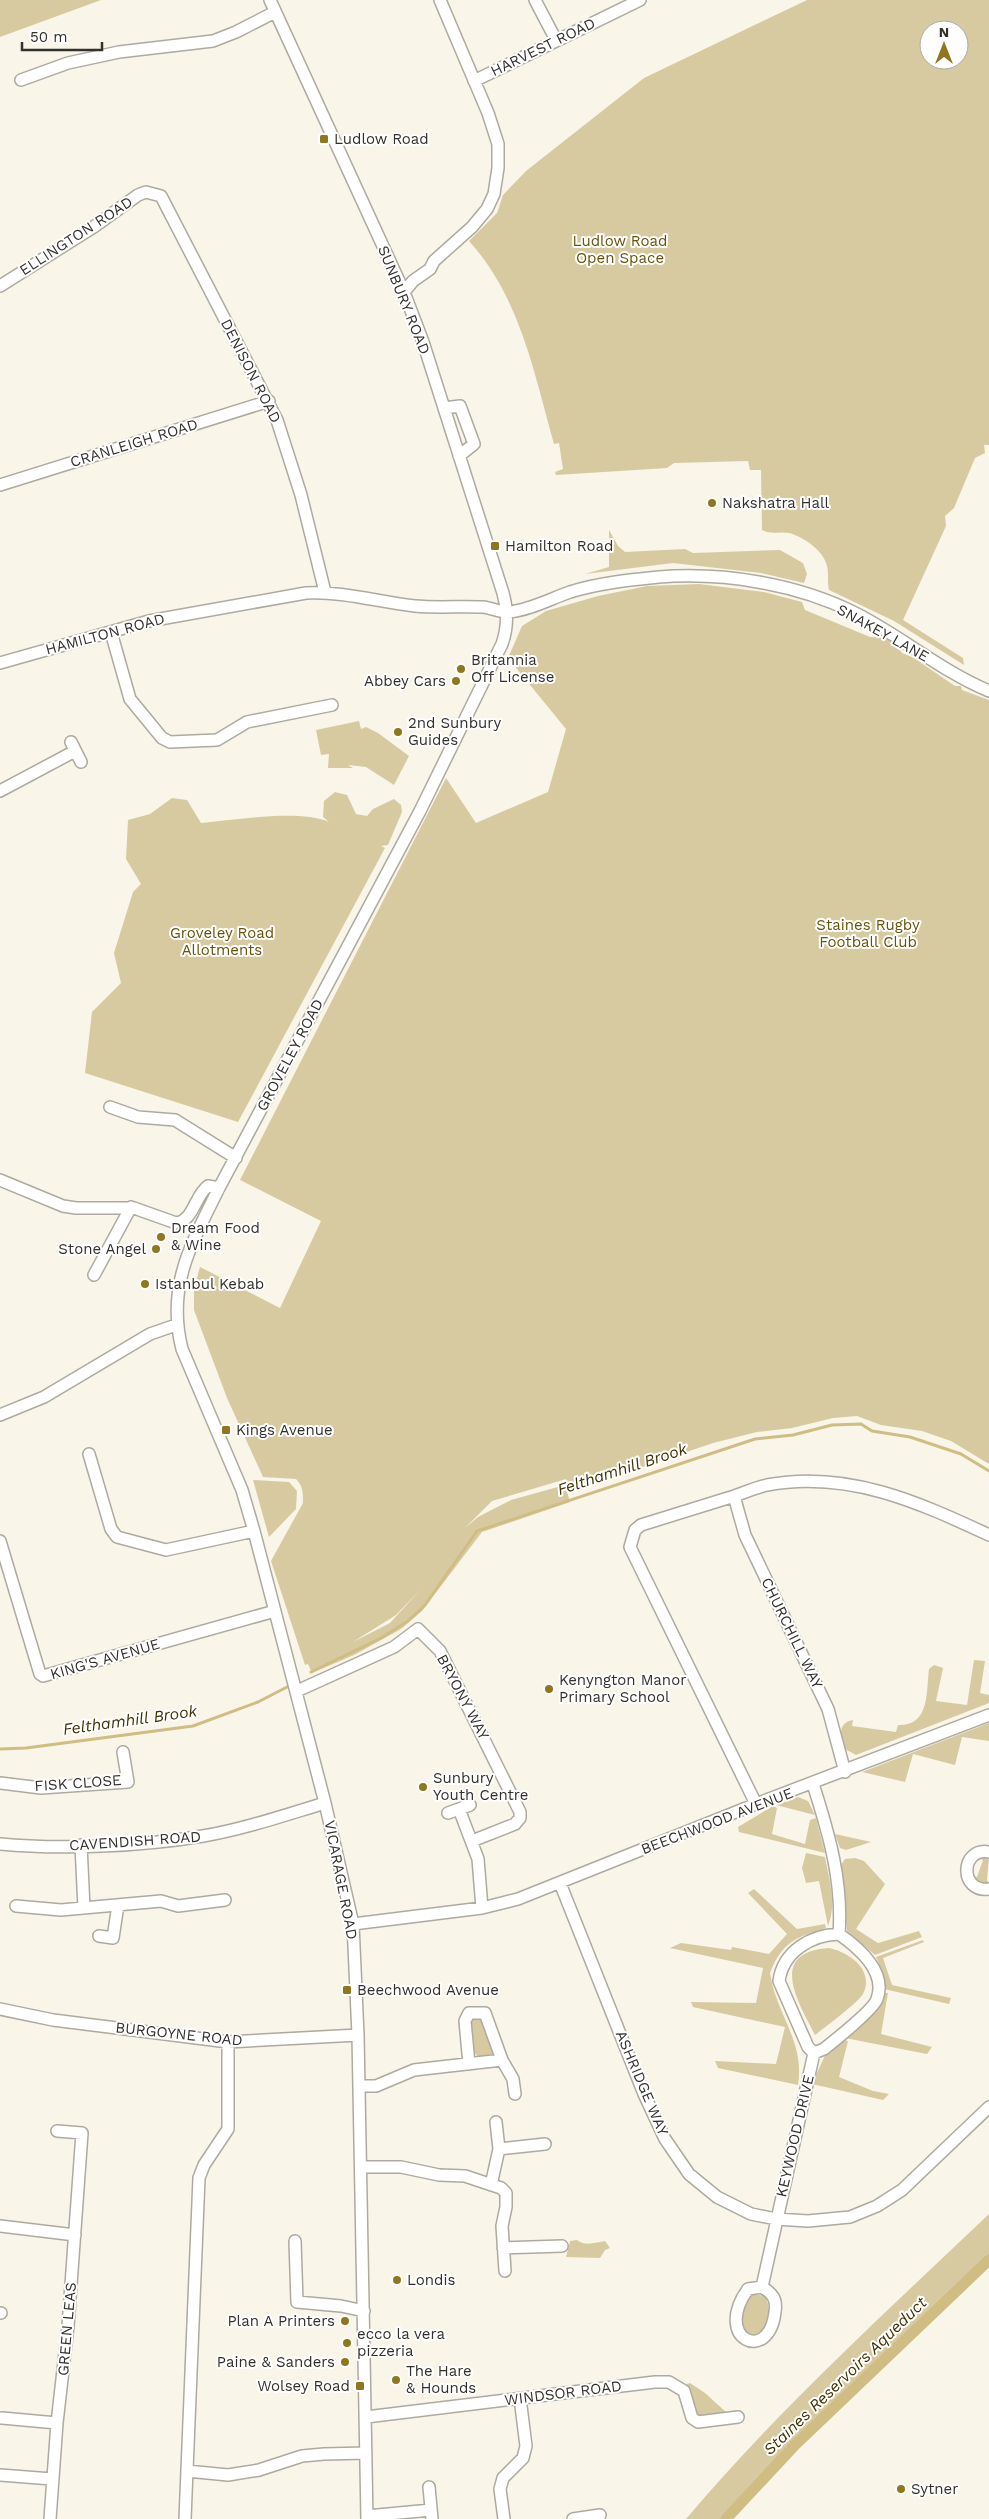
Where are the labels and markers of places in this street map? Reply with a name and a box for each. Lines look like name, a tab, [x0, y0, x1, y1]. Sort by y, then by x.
place label: Ludlow Road	[334, 130, 429, 148]
marker: Ludlow Road	[318, 133, 330, 145]
place label: Nakshatra Hall	[722, 494, 830, 512]
marker: Nakshatra Hall	[706, 497, 718, 509]
place label: Hamilton Road	[505, 537, 613, 555]
marker: Hamilton Road	[489, 540, 501, 552]
place label: Britannia Off License	[471, 651, 554, 686]
marker: Britannia Off License	[455, 663, 467, 675]
place label: Abbey Cars	[364, 672, 446, 690]
marker: Abbey Cars	[450, 675, 462, 687]
place label: 2nd Sunbury Guides	[408, 714, 501, 749]
marker: 2nd Sunbury Guides	[392, 726, 404, 738]
place label: Dream Food & Wine	[171, 1219, 260, 1254]
marker: Dream Food & Wine	[155, 1231, 167, 1243]
place label: Stone Angel	[58, 1240, 146, 1258]
marker: Stone Angel	[150, 1243, 162, 1255]
place label: Istanbul Kebab	[155, 1275, 264, 1293]
marker: Istanbul Kebab	[139, 1278, 151, 1290]
place label: Kings Avenue	[236, 1421, 333, 1439]
marker: Kings Avenue	[220, 1424, 232, 1436]
place label: Kenyngton Manor Primary School	[559, 1671, 686, 1706]
marker: Kenyngton Manor Primary School	[543, 1683, 555, 1695]
place label: Sunbury Youth Centre	[433, 1769, 528, 1804]
marker: Sunbury Youth Centre	[417, 1781, 429, 1793]
place label: Beechwood Avenue	[357, 1981, 499, 1999]
marker: Beechwood Avenue	[341, 1984, 353, 1996]
place label: Londis	[407, 2271, 455, 2289]
marker: Londis	[391, 2274, 403, 2286]
place label: Plan A Printers	[227, 2312, 335, 2330]
marker: Plan A Printers	[339, 2315, 351, 2327]
place label: ecco la vera pizzeria	[357, 2325, 445, 2360]
marker: ecco la vera pizzeria	[341, 2337, 353, 2349]
place label: Paine & Sanders	[217, 2353, 335, 2371]
marker: Paine & Sanders	[339, 2356, 351, 2368]
place label: The Hare & Hounds	[406, 2362, 476, 2397]
marker: The Hare & Hounds	[390, 2374, 402, 2386]
place label: Wolsey Road	[257, 2377, 350, 2395]
marker: Wolsey Road	[354, 2380, 366, 2392]
place label: Sytner	[911, 2480, 958, 2498]
marker: Sytner	[895, 2483, 907, 2495]

